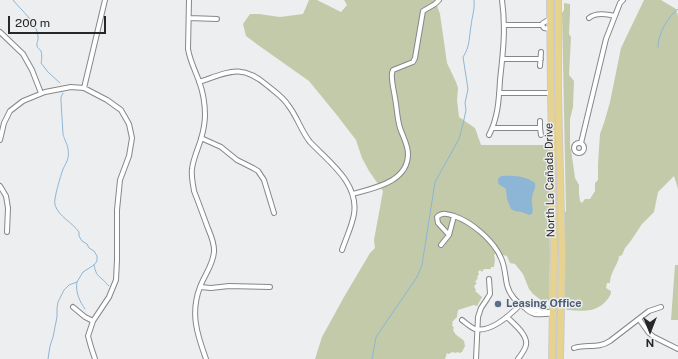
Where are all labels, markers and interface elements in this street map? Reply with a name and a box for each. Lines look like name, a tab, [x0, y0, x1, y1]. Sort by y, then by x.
scale bar	[10, 8, 108, 34]
text: 200 m	[15, 16, 50, 30]
street label: North La Cañada Drive	[542, 123, 558, 237]
place label: Leasing Office	[506, 297, 582, 311]
marker: Leasing Office	[493, 299, 503, 309]
north arrow	[630, 311, 670, 351]
text: N	[646, 337, 654, 349]

